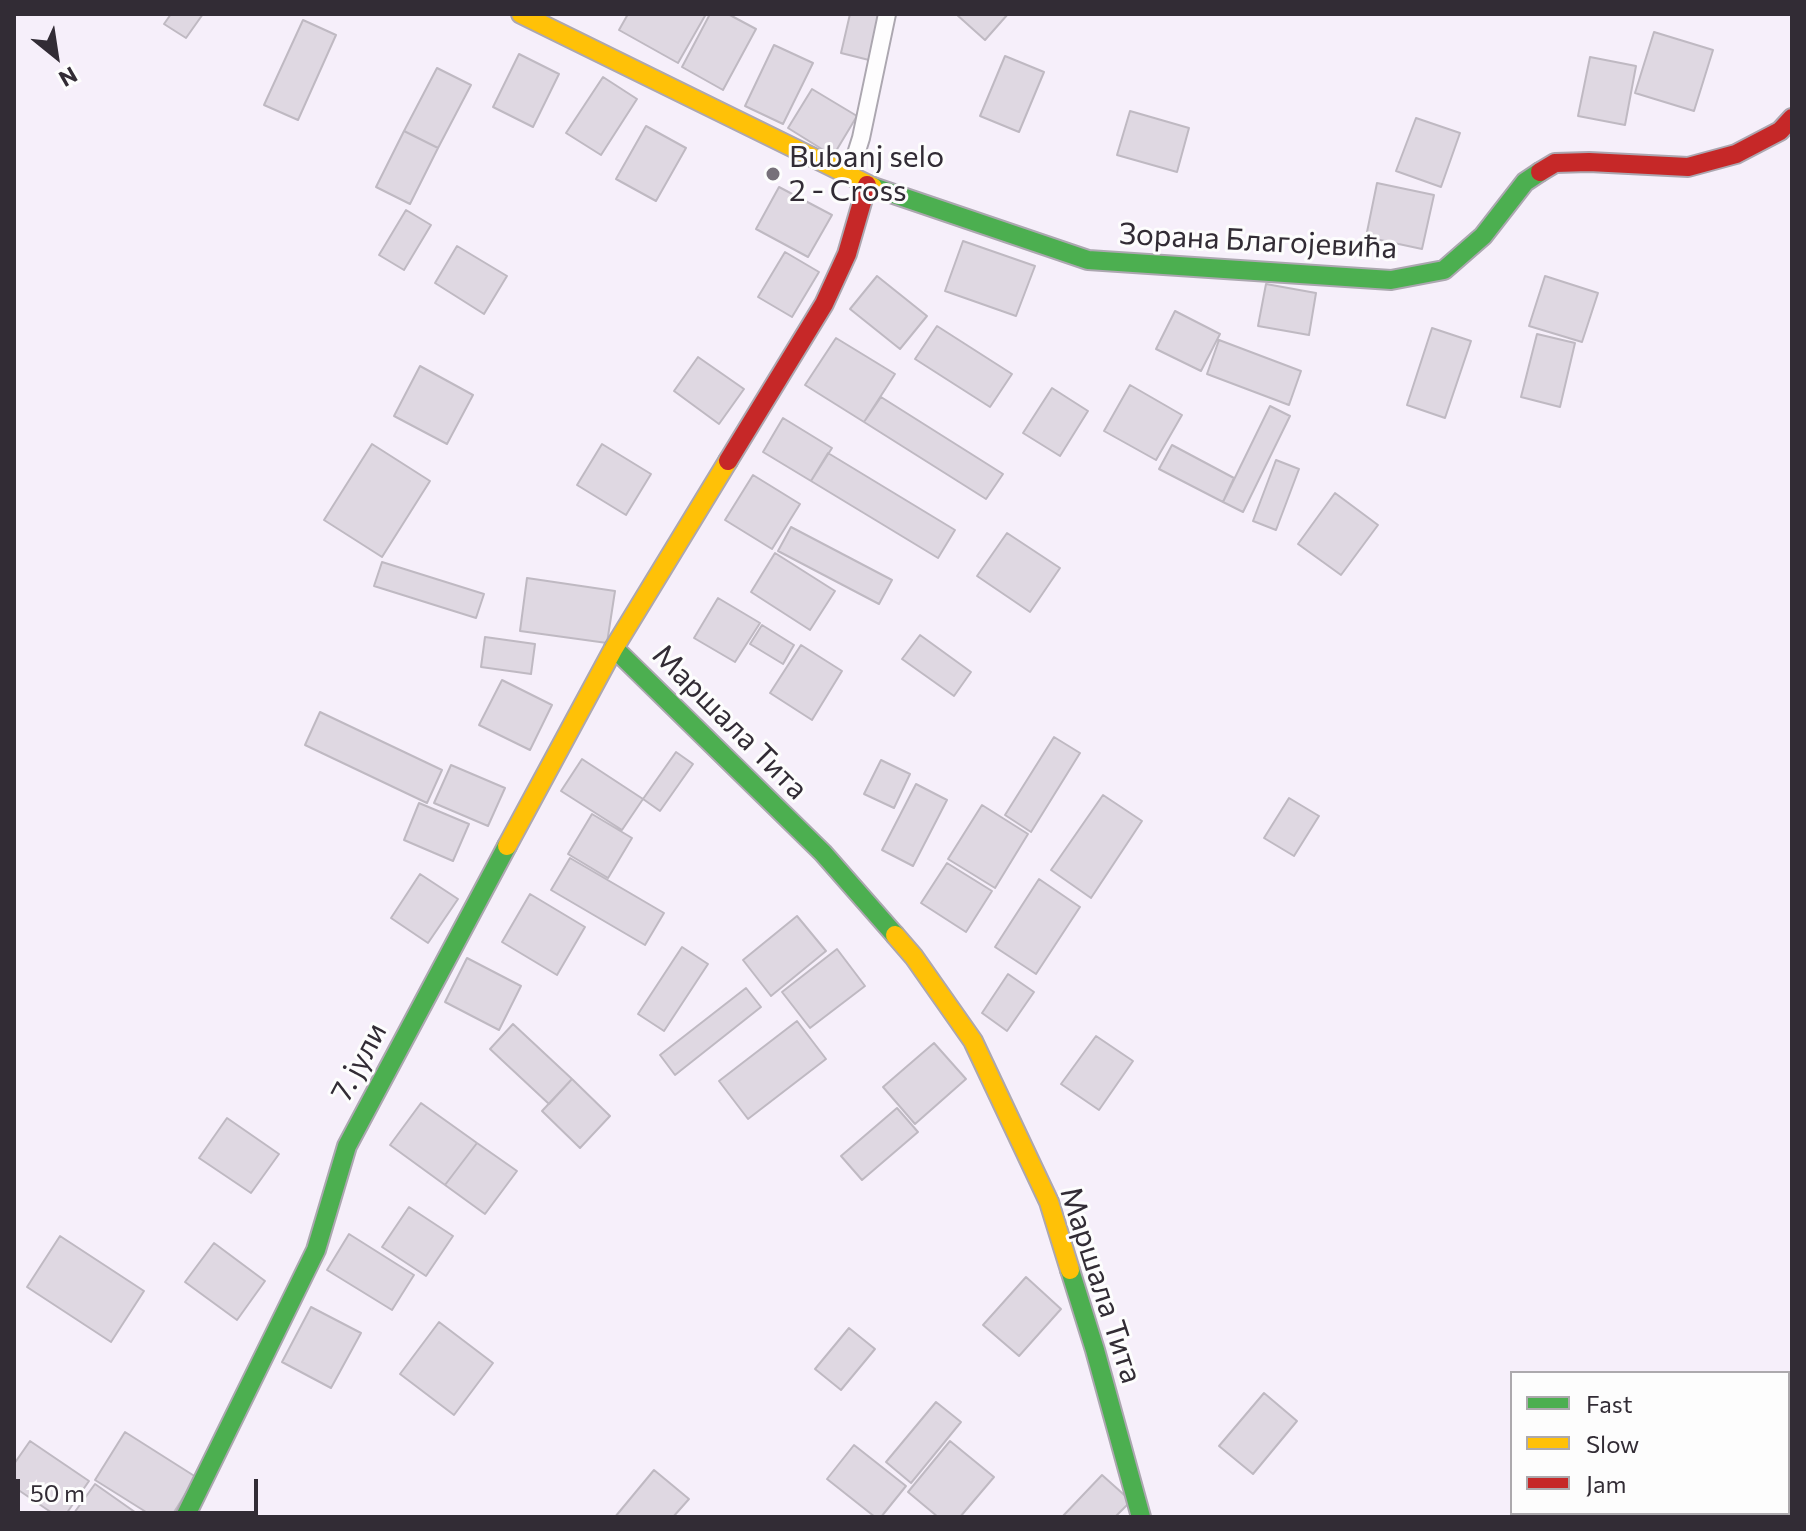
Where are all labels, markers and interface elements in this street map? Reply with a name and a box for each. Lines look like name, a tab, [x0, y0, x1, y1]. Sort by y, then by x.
north arrow	[16, 16, 96, 96]
text: N	[54, 61, 82, 93]
place label: Bubanj selo 2 - Cross	[789, 139, 944, 210]
marker: Bubanj selo 2 - Cross	[764, 165, 782, 183]
street label: Зорана Благојевића	[1118, 216, 1398, 266]
street label: Маршала Тита	[645, 637, 815, 807]
street label: 7. јули	[324, 1017, 394, 1107]
street label: Маршала Тита	[1052, 1182, 1150, 1388]
legend	[1510, 1371, 1790, 1515]
text: Fast	[1586, 1389, 1633, 1418]
text: Slow	[1586, 1429, 1639, 1458]
scale bar	[20, 1463, 262, 1513]
text: Jam	[1586, 1469, 1626, 1498]
text: 50 m	[30, 1478, 85, 1507]

